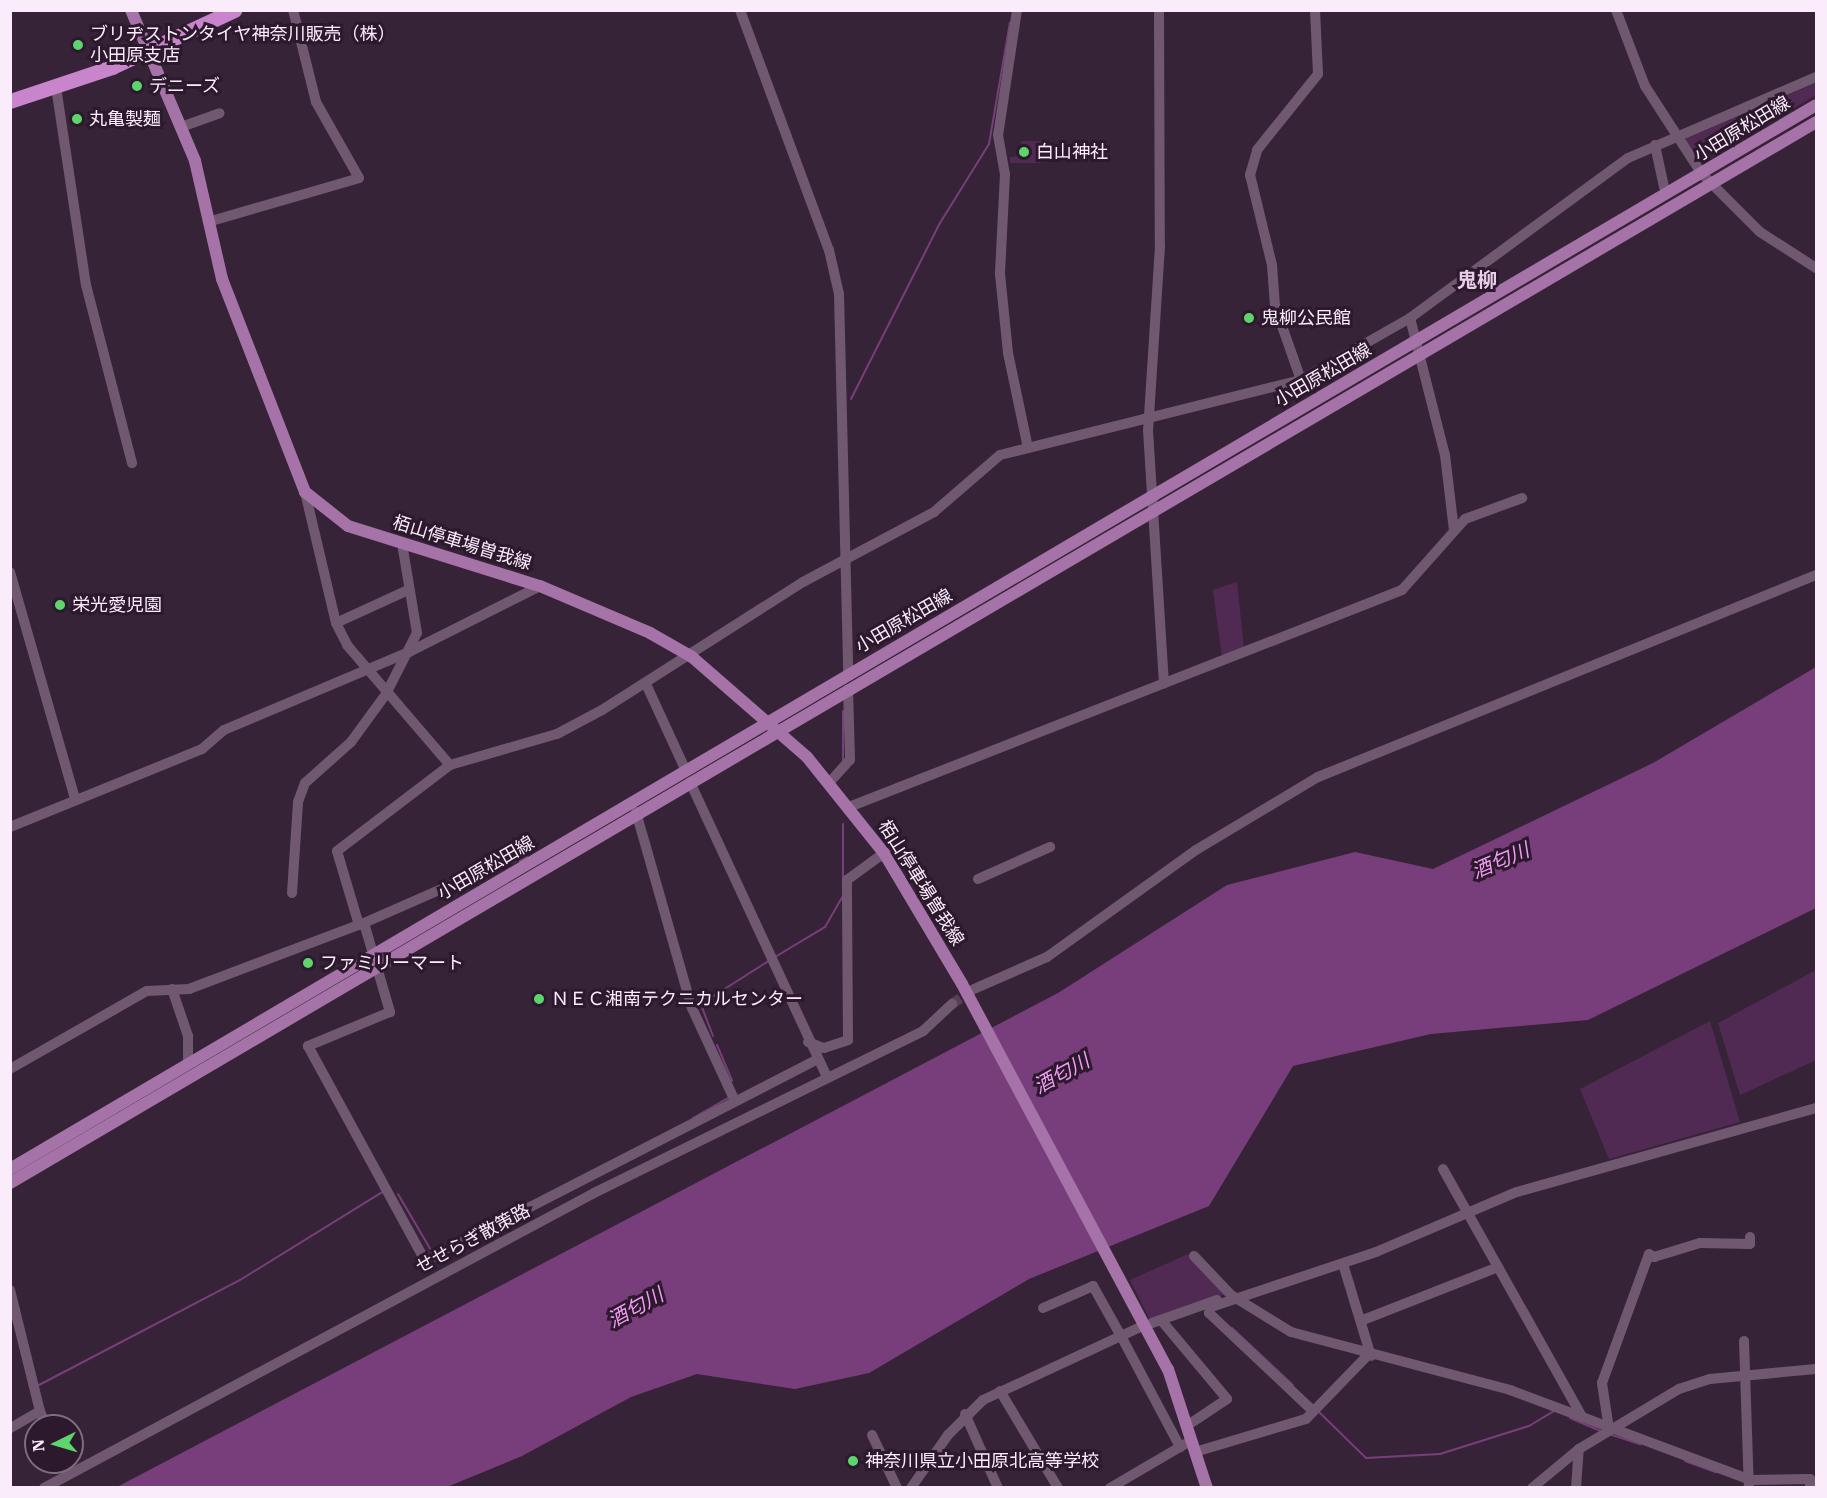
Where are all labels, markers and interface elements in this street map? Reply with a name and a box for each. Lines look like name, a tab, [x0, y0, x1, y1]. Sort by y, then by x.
place label: ブリヂストンタイヤ神奈川販売（株） 小田原支店	[90, 24, 396, 66]
marker: ブリヂストンタイヤ神奈川販売（株） 小田原支店	[71, 38, 85, 52]
place label: デニーズ	[149, 75, 221, 97]
marker: デニーズ	[130, 79, 144, 93]
street label: 小田原松田線	[1690, 92, 1794, 166]
place label: 丸亀製麺	[89, 108, 161, 130]
marker: 丸亀製麺	[70, 112, 84, 126]
place label: 白山神社	[1036, 141, 1108, 163]
marker: 白山神社	[1017, 145, 1031, 159]
district label: 鬼柳	[1457, 267, 1497, 291]
place label: 鬼柳公民館	[1261, 307, 1351, 329]
marker: 鬼柳公民館	[1242, 311, 1256, 325]
street label: 小田原松田線	[1271, 339, 1375, 411]
street label: 栢山停車場曽我線	[390, 512, 534, 574]
street label: 小田原松田線	[852, 585, 956, 657]
place label: 栄光愛児園	[72, 594, 162, 616]
marker: 栄光愛児園	[53, 598, 67, 612]
street label: 栢山停車場曽我線	[874, 816, 968, 950]
street label: 小田原松田線	[434, 832, 538, 904]
water label: 酒匂川	[1468, 837, 1532, 883]
place label: ファミリーマート	[320, 952, 464, 974]
marker: ファミリーマート	[301, 956, 315, 970]
place label: ＮＥＣ湘南テクニカルセンター	[551, 988, 803, 1010]
marker: ＮＥＣ湘南テクニカルセンター	[532, 992, 546, 1006]
water label: 酒匂川	[1029, 1048, 1093, 1098]
street label: せせらぎ散策路	[412, 1200, 534, 1278]
water label: 酒匂川	[603, 1282, 667, 1332]
north arrow	[24, 1414, 84, 1474]
text: N	[28, 1438, 49, 1453]
place label: 神奈川県立小田原北高等学校	[865, 1450, 1099, 1472]
marker: 神奈川県立小田原北高等学校	[846, 1454, 860, 1468]

